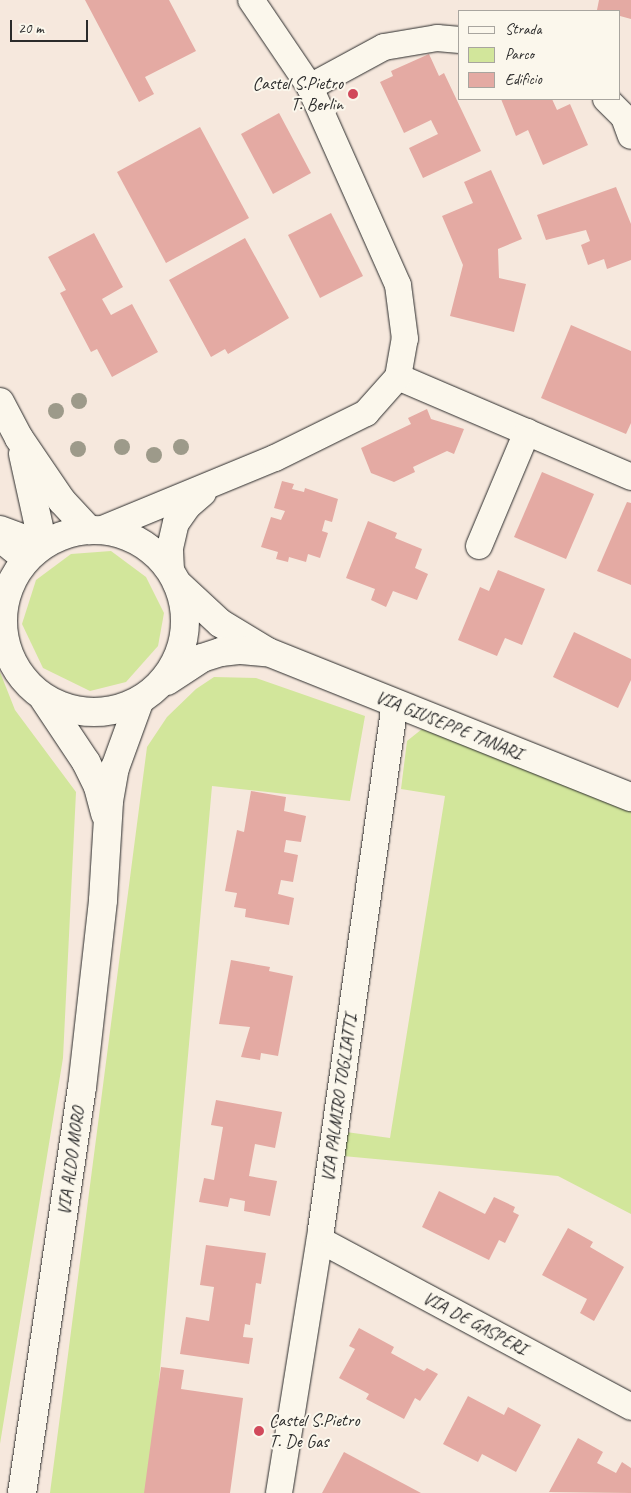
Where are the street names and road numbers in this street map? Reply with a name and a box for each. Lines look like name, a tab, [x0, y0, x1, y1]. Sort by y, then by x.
street label: VIA GIUSEPPE TANARI	[374, 686, 524, 764]
street label: VIA PALMIRO TOGLIATTI	[317, 1013, 361, 1183]
street label: VIA ALDO MORO	[53, 1105, 89, 1217]
street label: VIA DE GASPERI	[420, 1287, 530, 1359]

